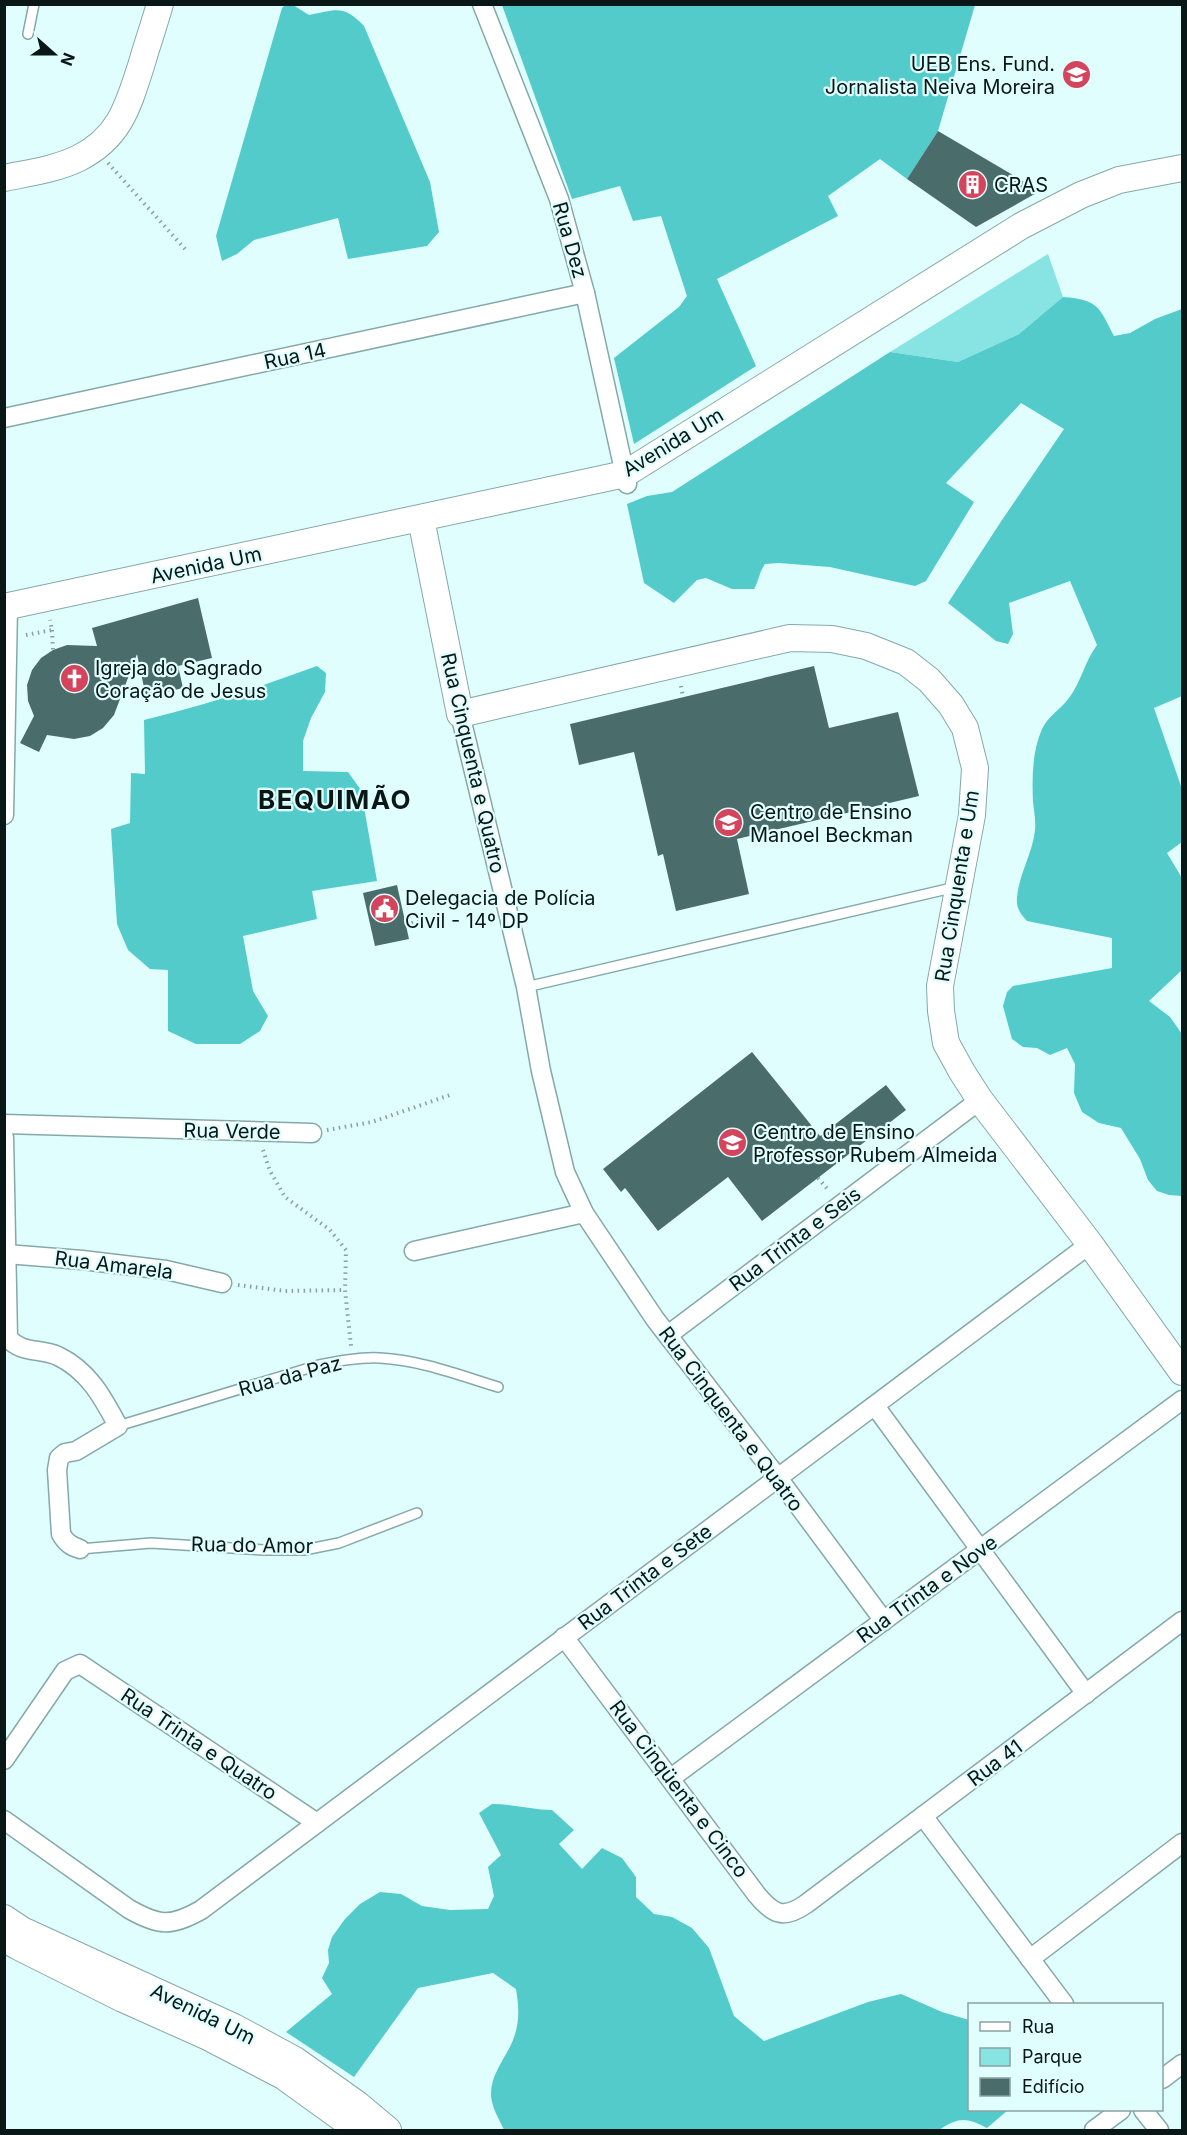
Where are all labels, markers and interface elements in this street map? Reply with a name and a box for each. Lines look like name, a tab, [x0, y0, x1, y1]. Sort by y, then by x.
north arrow	[24, 24, 84, 84]
text: N	[56, 50, 80, 69]
place label: UEB Ens. Fund. Jornalista Neiva Moreira	[825, 52, 1055, 99]
school or university icon: UEB Ens. Fund. Jornalista Neiva Moreira	[1060, 59, 1092, 91]
building icon: CRAS	[957, 169, 989, 201]
place label: CRAS	[994, 173, 1048, 197]
street label: Rua Dez	[548, 199, 592, 281]
street label: Rua 14	[262, 338, 328, 374]
street label: Avenida Um	[618, 403, 728, 481]
street label: Avenida Um	[148, 542, 264, 588]
street label: Rua Cinquenta e Quatro	[436, 651, 510, 875]
place label: Igreja do Sagrado Coração de Jesus	[95, 656, 266, 703]
church icon: Igreja do Sagrado Coração de Jesus	[58, 663, 90, 695]
district label: BEQUIMÃO	[258, 784, 412, 815]
street label: Rua Cinquenta e Um	[930, 789, 984, 983]
place label: Centro de Ensino Manoel Beckman	[750, 800, 913, 847]
school or university icon: Centro de Ensino Manoel Beckman	[713, 807, 745, 839]
place label: Delegacia de Polícia Civil - 14º DP	[405, 886, 596, 933]
public building icon: Delegacia de Polícia Civil - 14º DP	[368, 893, 400, 925]
street label: Rua Verde	[183, 1118, 281, 1144]
place label: Centro de Ensino Professor Rubem Almeida	[753, 1120, 998, 1167]
school or university icon: Centro de Ensino Professor Rubem Almeida	[716, 1127, 748, 1159]
street label: Rua Trinta e Seis	[724, 1182, 866, 1296]
street label: Rua Amarela	[53, 1246, 175, 1284]
street label: Rua Cinquenta e Quatro	[654, 1322, 808, 1516]
street label: Rua da Paz	[236, 1351, 344, 1401]
street label: Rua Trinta e Sete	[573, 1519, 717, 1635]
street label: Rua Trinta e Nove	[852, 1530, 1002, 1648]
street label: Rua do Amor	[191, 1532, 314, 1558]
street label: Rua Trinta e Quatro	[117, 1683, 281, 1805]
street label: Rua Cinqüenta e Cinco	[604, 1696, 754, 1882]
street label: Rua 41	[963, 1735, 1027, 1791]
street label: Avenida Um	[147, 1978, 259, 2050]
legend	[968, 2003, 1163, 2111]
text: Rua	[1022, 2016, 1054, 2037]
text: Parque	[1022, 2046, 1082, 2067]
text: Edifício	[1022, 2076, 1085, 2097]

